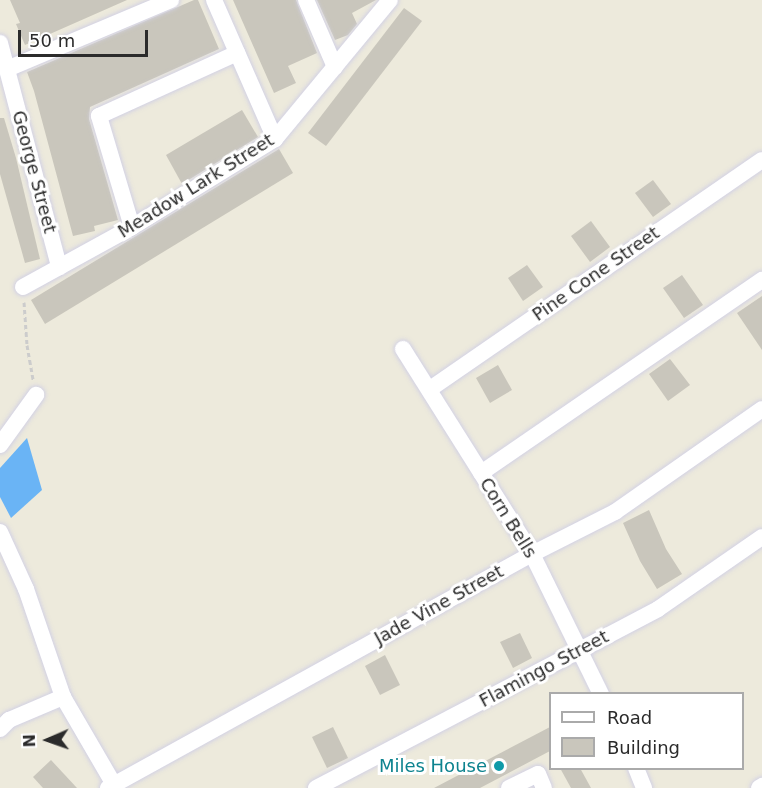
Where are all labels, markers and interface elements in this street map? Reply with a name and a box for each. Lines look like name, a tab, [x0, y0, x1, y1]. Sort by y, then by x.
scale bar	[21, 18, 152, 56]
text: 50 m	[29, 30, 75, 51]
street label: George Street	[7, 108, 61, 236]
street label: Meadow Lark Street	[114, 129, 278, 243]
street label: Pine Cone Street	[528, 222, 664, 326]
street label: Corn Bells	[475, 474, 541, 562]
street label: Jade Vine Street	[371, 561, 507, 649]
street label: Flamingo Street	[476, 626, 612, 712]
legend	[549, 692, 744, 770]
text: Road	[607, 707, 652, 728]
north arrow	[18, 710, 78, 770]
text: N	[20, 734, 39, 748]
text: Building	[607, 737, 680, 758]
place label: Miles House	[379, 755, 487, 777]
marker: Miles House	[492, 759, 506, 773]

